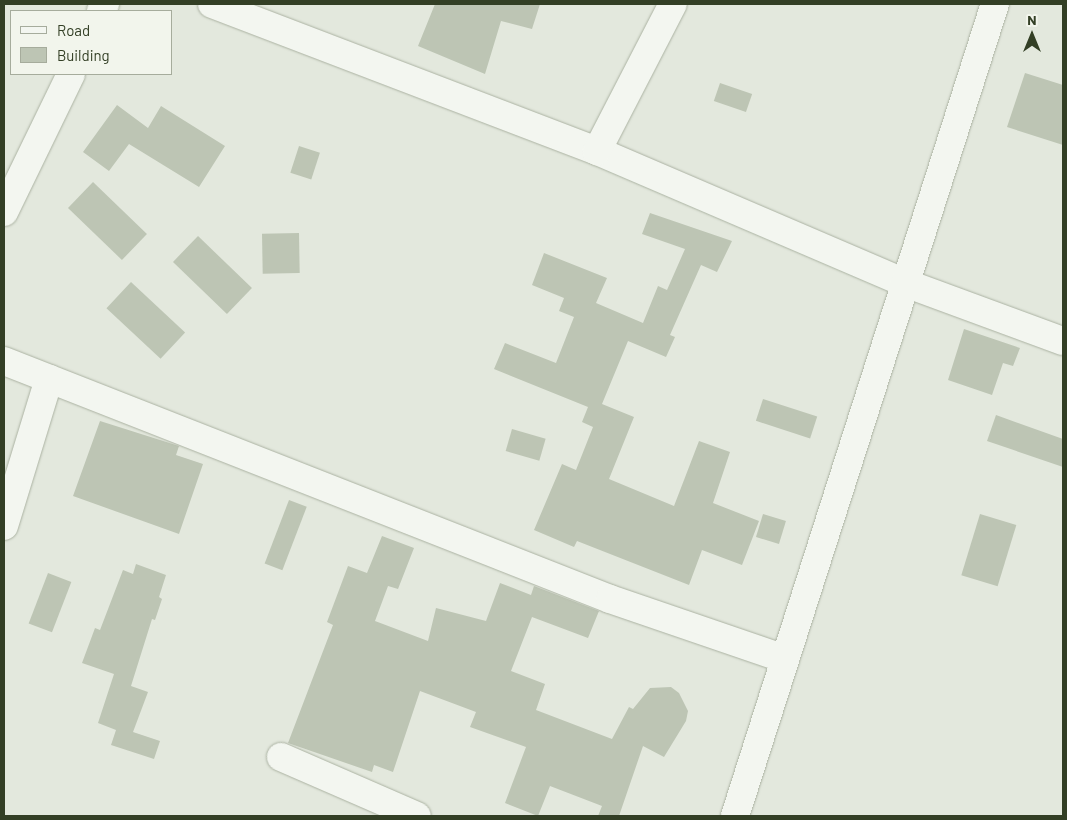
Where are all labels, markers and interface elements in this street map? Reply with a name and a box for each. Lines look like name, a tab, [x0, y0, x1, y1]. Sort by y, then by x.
legend	[10, 10, 172, 75]
north arrow	[1007, 10, 1057, 60]
text: N	[1027, 11, 1037, 28]
text: Road	[57, 21, 90, 39]
text: Building	[57, 46, 110, 64]

